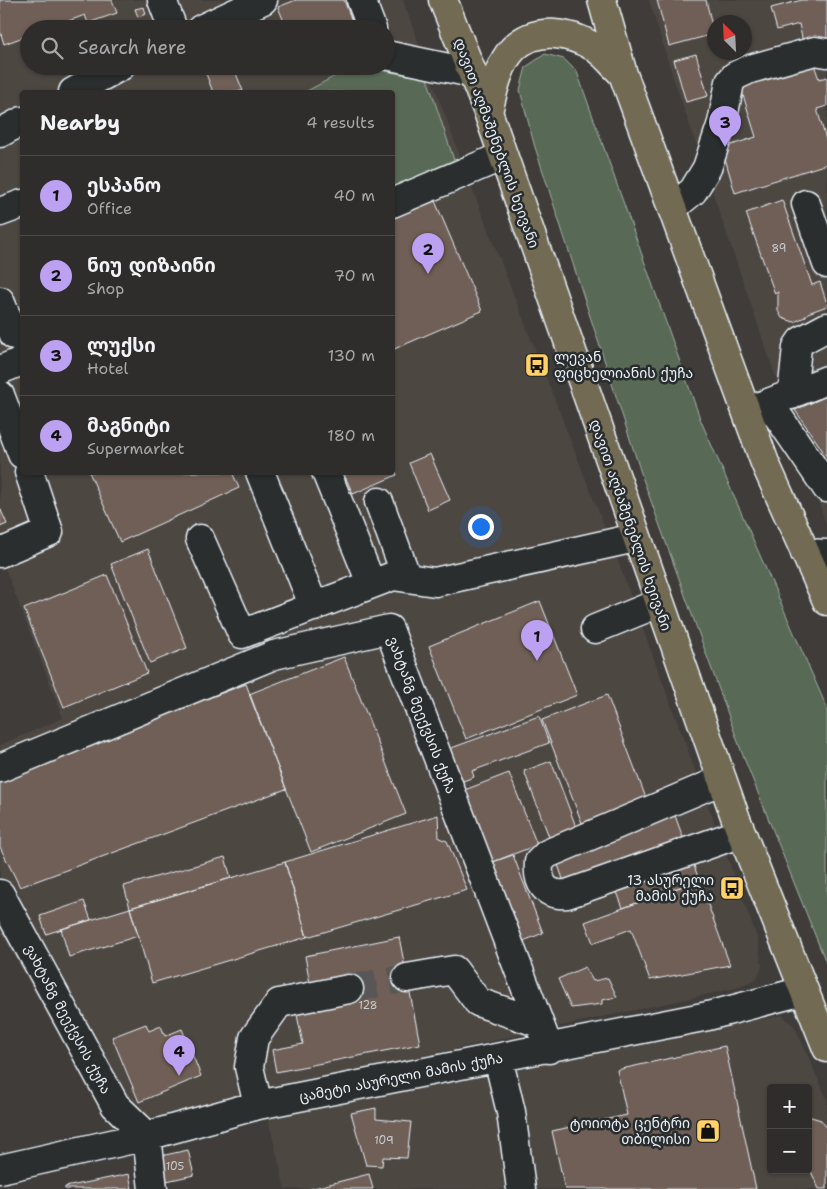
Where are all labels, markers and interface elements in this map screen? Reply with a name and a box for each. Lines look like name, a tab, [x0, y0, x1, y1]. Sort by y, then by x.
north arrow	[707, 15, 752, 60]
search box	[20, 20, 395, 75]
icon: search	[38, 34, 66, 62]
text: Search here	[78, 35, 187, 60]
street label: დავით აღმაშენებლის ხეივანი	[451, 35, 543, 251]
pin: 3	[709, 106, 741, 147]
text: Nearby	[40, 109, 120, 137]
text: 4 results	[306, 112, 375, 133]
text: ესპანო	[87, 173, 161, 198]
text: 1	[52, 185, 60, 206]
text: 40 m	[333, 185, 375, 206]
text: Office	[87, 198, 132, 219]
pin: 2	[412, 233, 444, 274]
house number: 89	[772, 241, 786, 256]
text: ნიუ დიზაინი	[87, 253, 216, 278]
text: 2	[50, 265, 62, 286]
text: 70 m	[334, 265, 375, 286]
text: Shop	[87, 278, 124, 299]
text: ლუქსი	[87, 333, 156, 358]
text: 3	[50, 345, 62, 366]
text: 130 m	[328, 345, 375, 366]
place label: ლევან ფიცხელიანის ქუჩა	[554, 348, 693, 382]
bus stop icon: ლევან ფიცხელიანის ქუჩა	[524, 352, 550, 378]
text: Hotel	[87, 358, 128, 379]
text: მაგნიტი	[87, 413, 170, 438]
street label: დავით აღმაშენებლის ხეივანი	[586, 417, 676, 633]
text: 4	[50, 425, 62, 446]
text: 180 m	[327, 425, 375, 446]
text: Supermarket	[87, 438, 184, 459]
your location	[468, 514, 494, 540]
pin: 1	[521, 620, 553, 661]
street label: ვახტანგ მეექვსის ქუჩა	[384, 634, 460, 796]
place label: 13 ასურელი მამის ქუჩა	[627, 871, 714, 905]
bus stop icon: 13 ასურელი მამის ქუჩა	[719, 875, 745, 901]
street label: ვახტანგ მეექვსის ქუჩა	[21, 941, 115, 1097]
house number: 128	[358, 998, 378, 1013]
pin: 4	[163, 1035, 195, 1076]
street label: ცამეტი ასურელი მამის ქუჩა	[298, 1048, 504, 1106]
map controls	[767, 1084, 812, 1174]
button: +	[767, 1084, 812, 1129]
place label: ტოიოტა ცენტრი თბილისი	[570, 1114, 690, 1148]
shop icon: ტოიოტა ცენტრი თბილისი	[695, 1118, 721, 1144]
button: −	[767, 1129, 812, 1174]
house number: 109	[374, 1133, 394, 1148]
house number: 105	[166, 1159, 185, 1174]

